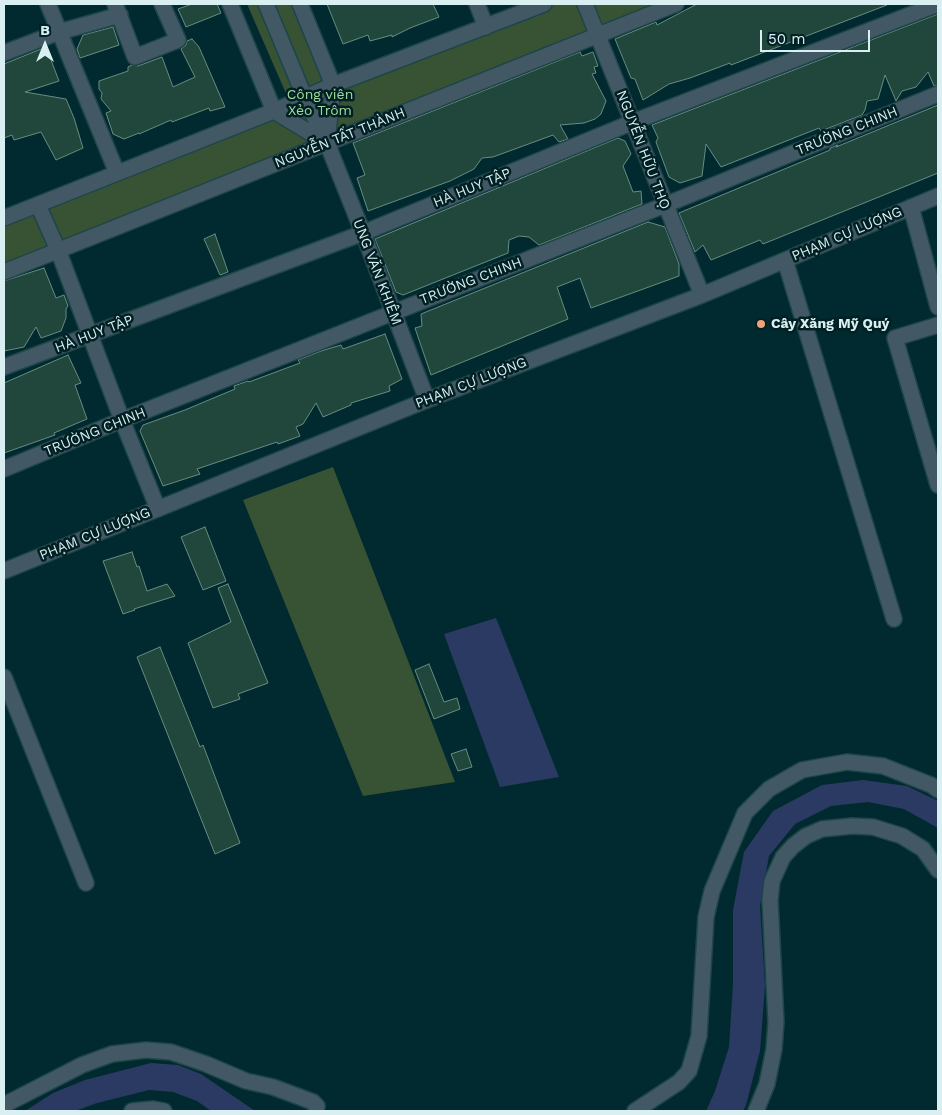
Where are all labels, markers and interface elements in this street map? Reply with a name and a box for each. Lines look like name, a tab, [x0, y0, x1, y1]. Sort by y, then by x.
north arrow	[20, 20, 70, 70]
scale bar	[762, 20, 872, 52]
text: B	[40, 22, 50, 38]
text: 50 m	[768, 30, 805, 48]
park label: Công viên Xẻo Trôm	[287, 87, 353, 120]
street label: NGUYỄN HỮU THỌ	[613, 88, 673, 212]
street label: TRƯỜNG CHINH	[794, 103, 900, 159]
street label: NGUYỄN TẤT THÀNH	[272, 104, 408, 172]
street label: HÀ HUY TẬP	[431, 165, 513, 211]
street label: PHẠM CỰ LƯỢNG	[789, 203, 905, 265]
street label: UNG VĂN KHIÊM	[349, 217, 405, 327]
street label: TRƯỜNG CHINH	[418, 254, 524, 308]
street label: HÀ HUY TẬP	[53, 311, 135, 357]
place label: Cây Xăng Mỹ Quý	[771, 316, 889, 332]
marker: Cây Xăng Mỹ Quý	[755, 318, 767, 330]
street label: PHẠM CỰ LƯỢNG	[413, 354, 529, 412]
street label: TRƯỜNG CHINH	[42, 404, 148, 460]
street label: PHẠM CỰ LƯỢNG	[37, 504, 153, 564]

